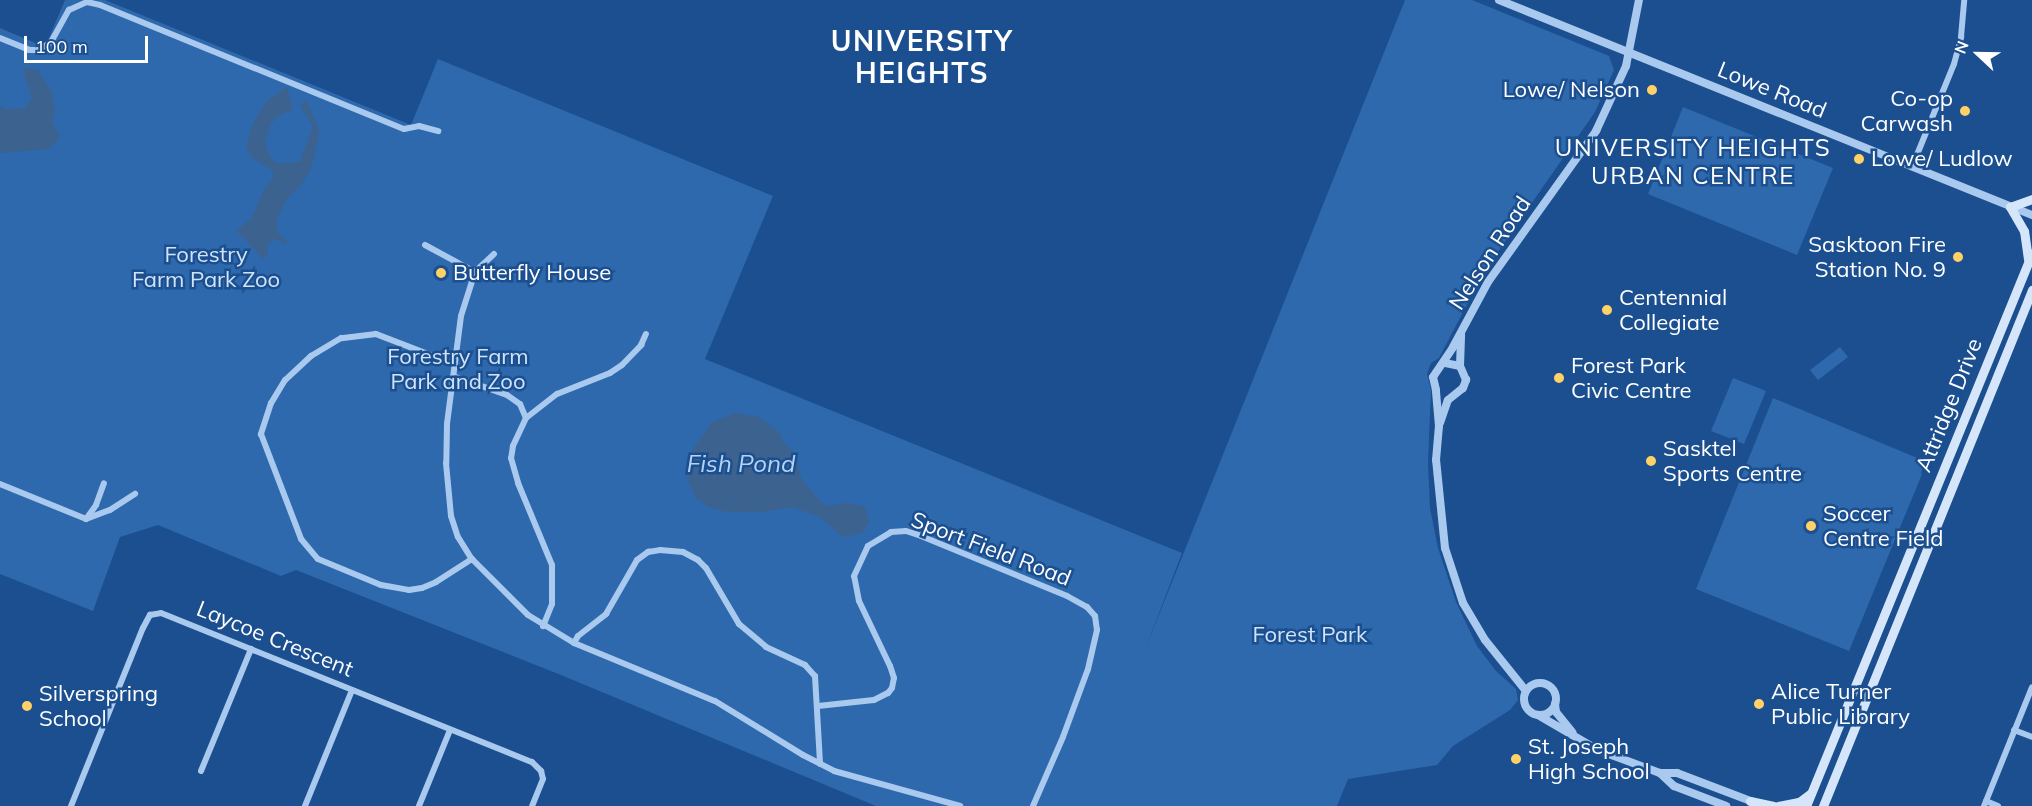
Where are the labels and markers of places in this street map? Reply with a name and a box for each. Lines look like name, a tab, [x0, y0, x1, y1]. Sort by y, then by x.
place label: Lowe/ Nelson	[1503, 77, 1640, 103]
marker: Lowe/ Nelson	[1645, 83, 1659, 97]
place label: Co-op Carwash	[1861, 85, 1953, 136]
marker: Co-op Carwash	[1958, 104, 1972, 118]
place label: Lowe/ Ludlow	[1871, 146, 2013, 172]
marker: Lowe/ Ludlow	[1852, 152, 1866, 166]
place label: Sasktoon Fire Station No. 9	[1808, 231, 1946, 282]
marker: Sasktoon Fire Station No. 9	[1951, 250, 1965, 264]
place label: Butterfly House	[453, 260, 611, 286]
marker: Butterfly House	[434, 266, 448, 280]
place label: Centennial Collegiate	[1619, 284, 1727, 336]
marker: Centennial Collegiate	[1600, 303, 1614, 317]
place label: Forest Park Civic Centre	[1571, 352, 1691, 404]
marker: Forest Park Civic Centre	[1552, 371, 1566, 385]
place label: Sasktel Sports Centre	[1663, 435, 1802, 487]
marker: Sasktel Sports Centre	[1644, 454, 1658, 468]
place label: Soccer Centre Field	[1823, 500, 1943, 552]
marker: Soccer Centre Field	[1804, 519, 1818, 533]
place label: Alice Turner Public Library	[1771, 678, 1910, 730]
place label: Silverspring School	[39, 680, 158, 732]
marker: Alice Turner Public Library	[1752, 697, 1766, 711]
marker: Silverspring School	[20, 699, 34, 713]
place label: St. Joseph High School	[1528, 733, 1650, 784]
marker: St. Joseph High School	[1509, 752, 1523, 766]

